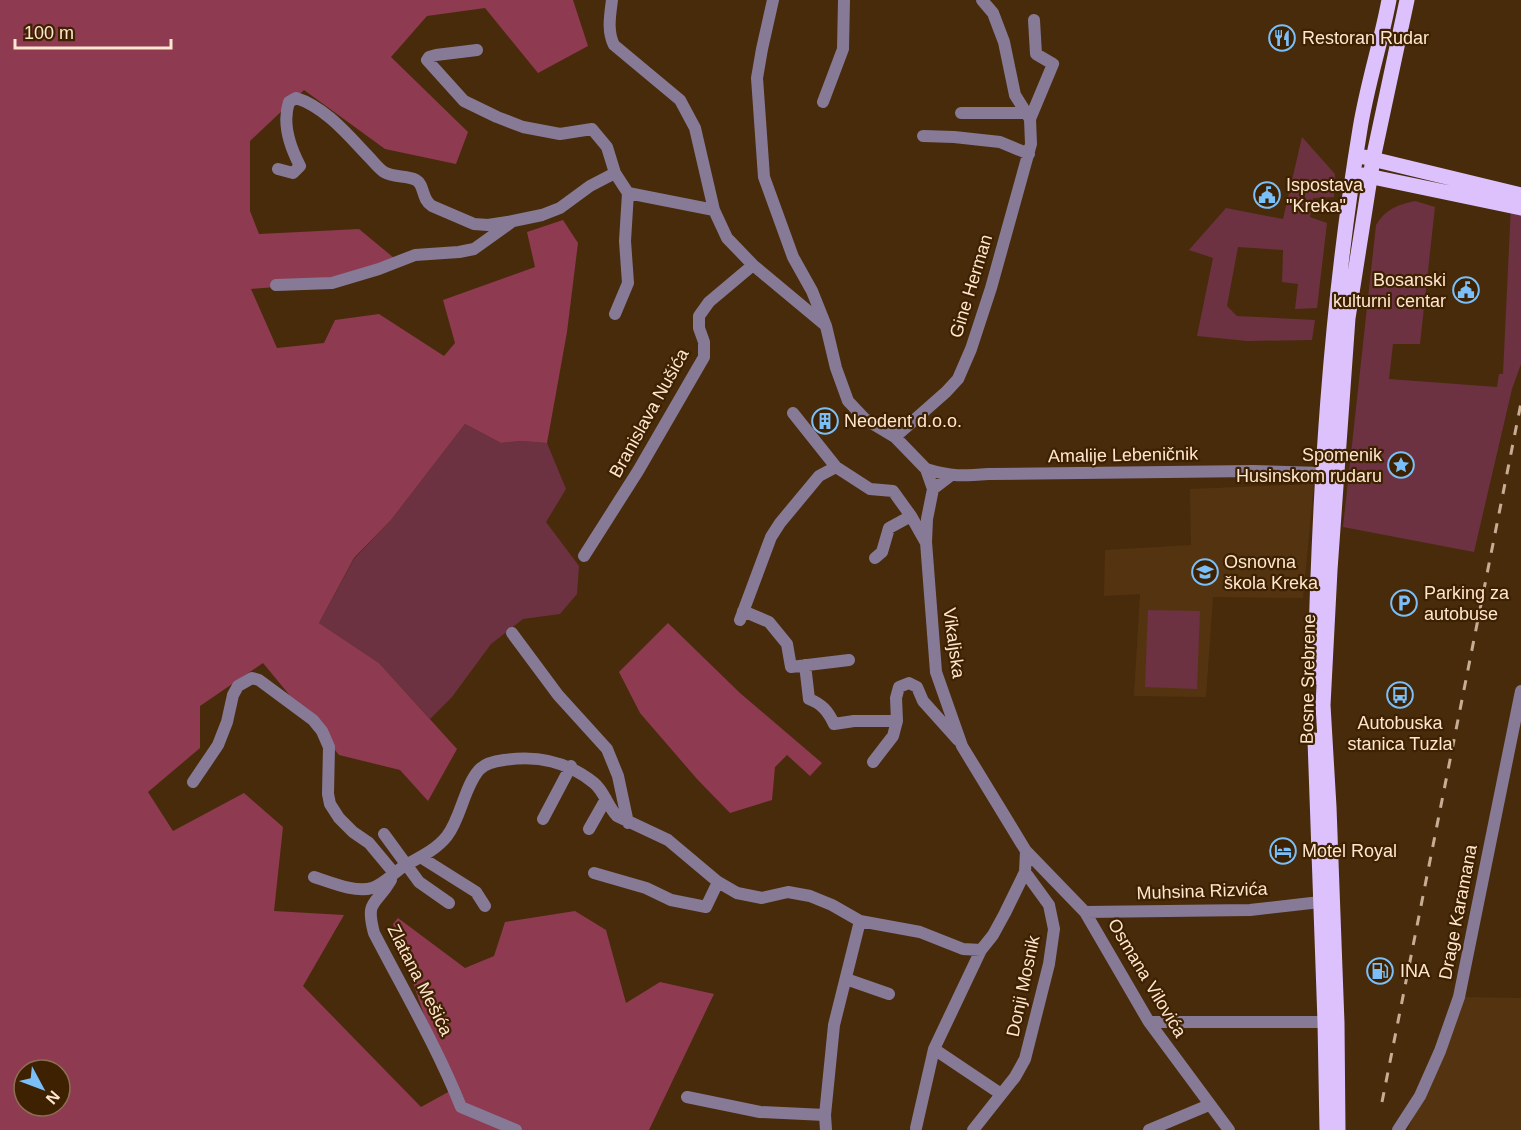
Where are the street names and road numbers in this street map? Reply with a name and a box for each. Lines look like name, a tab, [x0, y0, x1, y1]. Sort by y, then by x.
street label: Gine Herman	[946, 232, 996, 340]
street label: Branislava Nušića	[605, 344, 693, 481]
street label: Amalije Lebeničnik	[1048, 444, 1199, 466]
street label: Vikaljska	[939, 607, 969, 680]
street label: Bosne Srebrene	[1297, 614, 1319, 744]
street label: Drage Karamana	[1435, 842, 1481, 981]
street label: Muhsina Rizvića	[1136, 879, 1269, 903]
street label: Osmana Vilovića	[1104, 915, 1191, 1042]
street label: Zlatana Mešića	[383, 921, 457, 1040]
street label: Donji Mosnik	[1003, 933, 1044, 1038]

